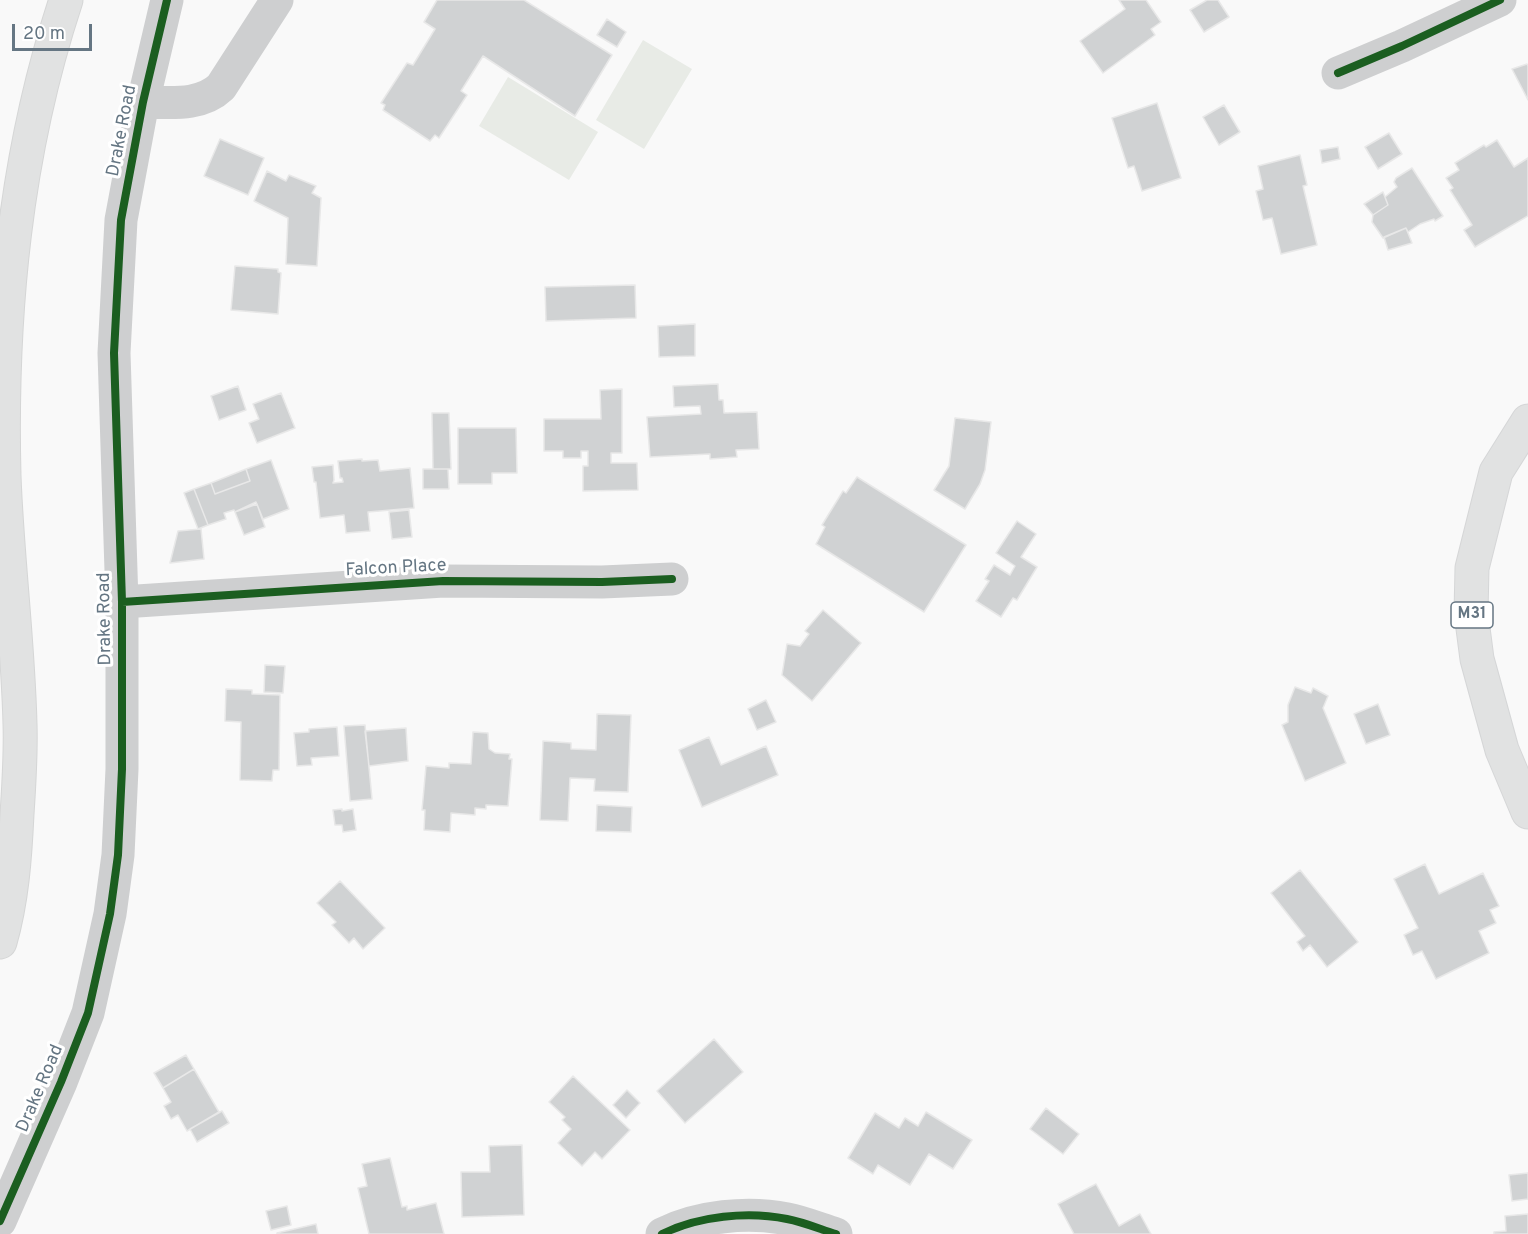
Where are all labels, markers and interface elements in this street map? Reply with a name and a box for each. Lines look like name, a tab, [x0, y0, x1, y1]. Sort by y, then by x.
scale bar	[15, 12, 94, 50]
text: 20 m	[23, 23, 65, 46]
street label: Drake Road	[104, 83, 142, 179]
street label: Falcon Place	[345, 556, 447, 582]
street label: Drake Road	[94, 572, 118, 666]
road number: M31	[1451, 602, 1493, 628]
street label: Drake Road	[13, 1042, 69, 1136]

